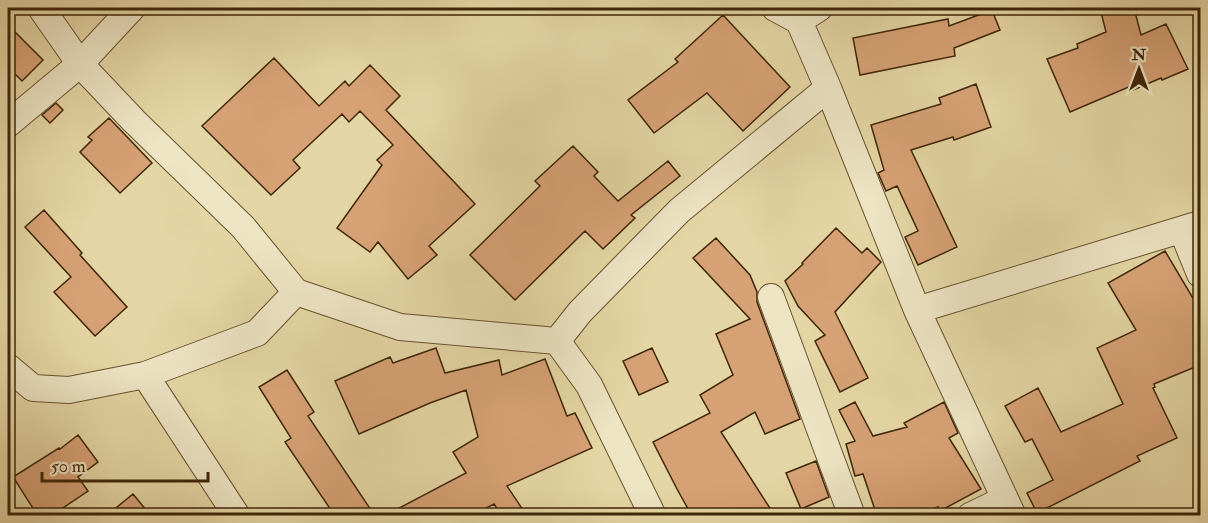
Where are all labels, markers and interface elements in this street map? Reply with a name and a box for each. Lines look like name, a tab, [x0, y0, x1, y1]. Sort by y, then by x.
north arrow	[1109, 39, 1169, 99]
text: N	[1131, 45, 1147, 65]
scale bar	[42, 445, 208, 483]
text: 50 m	[51, 455, 86, 478]

